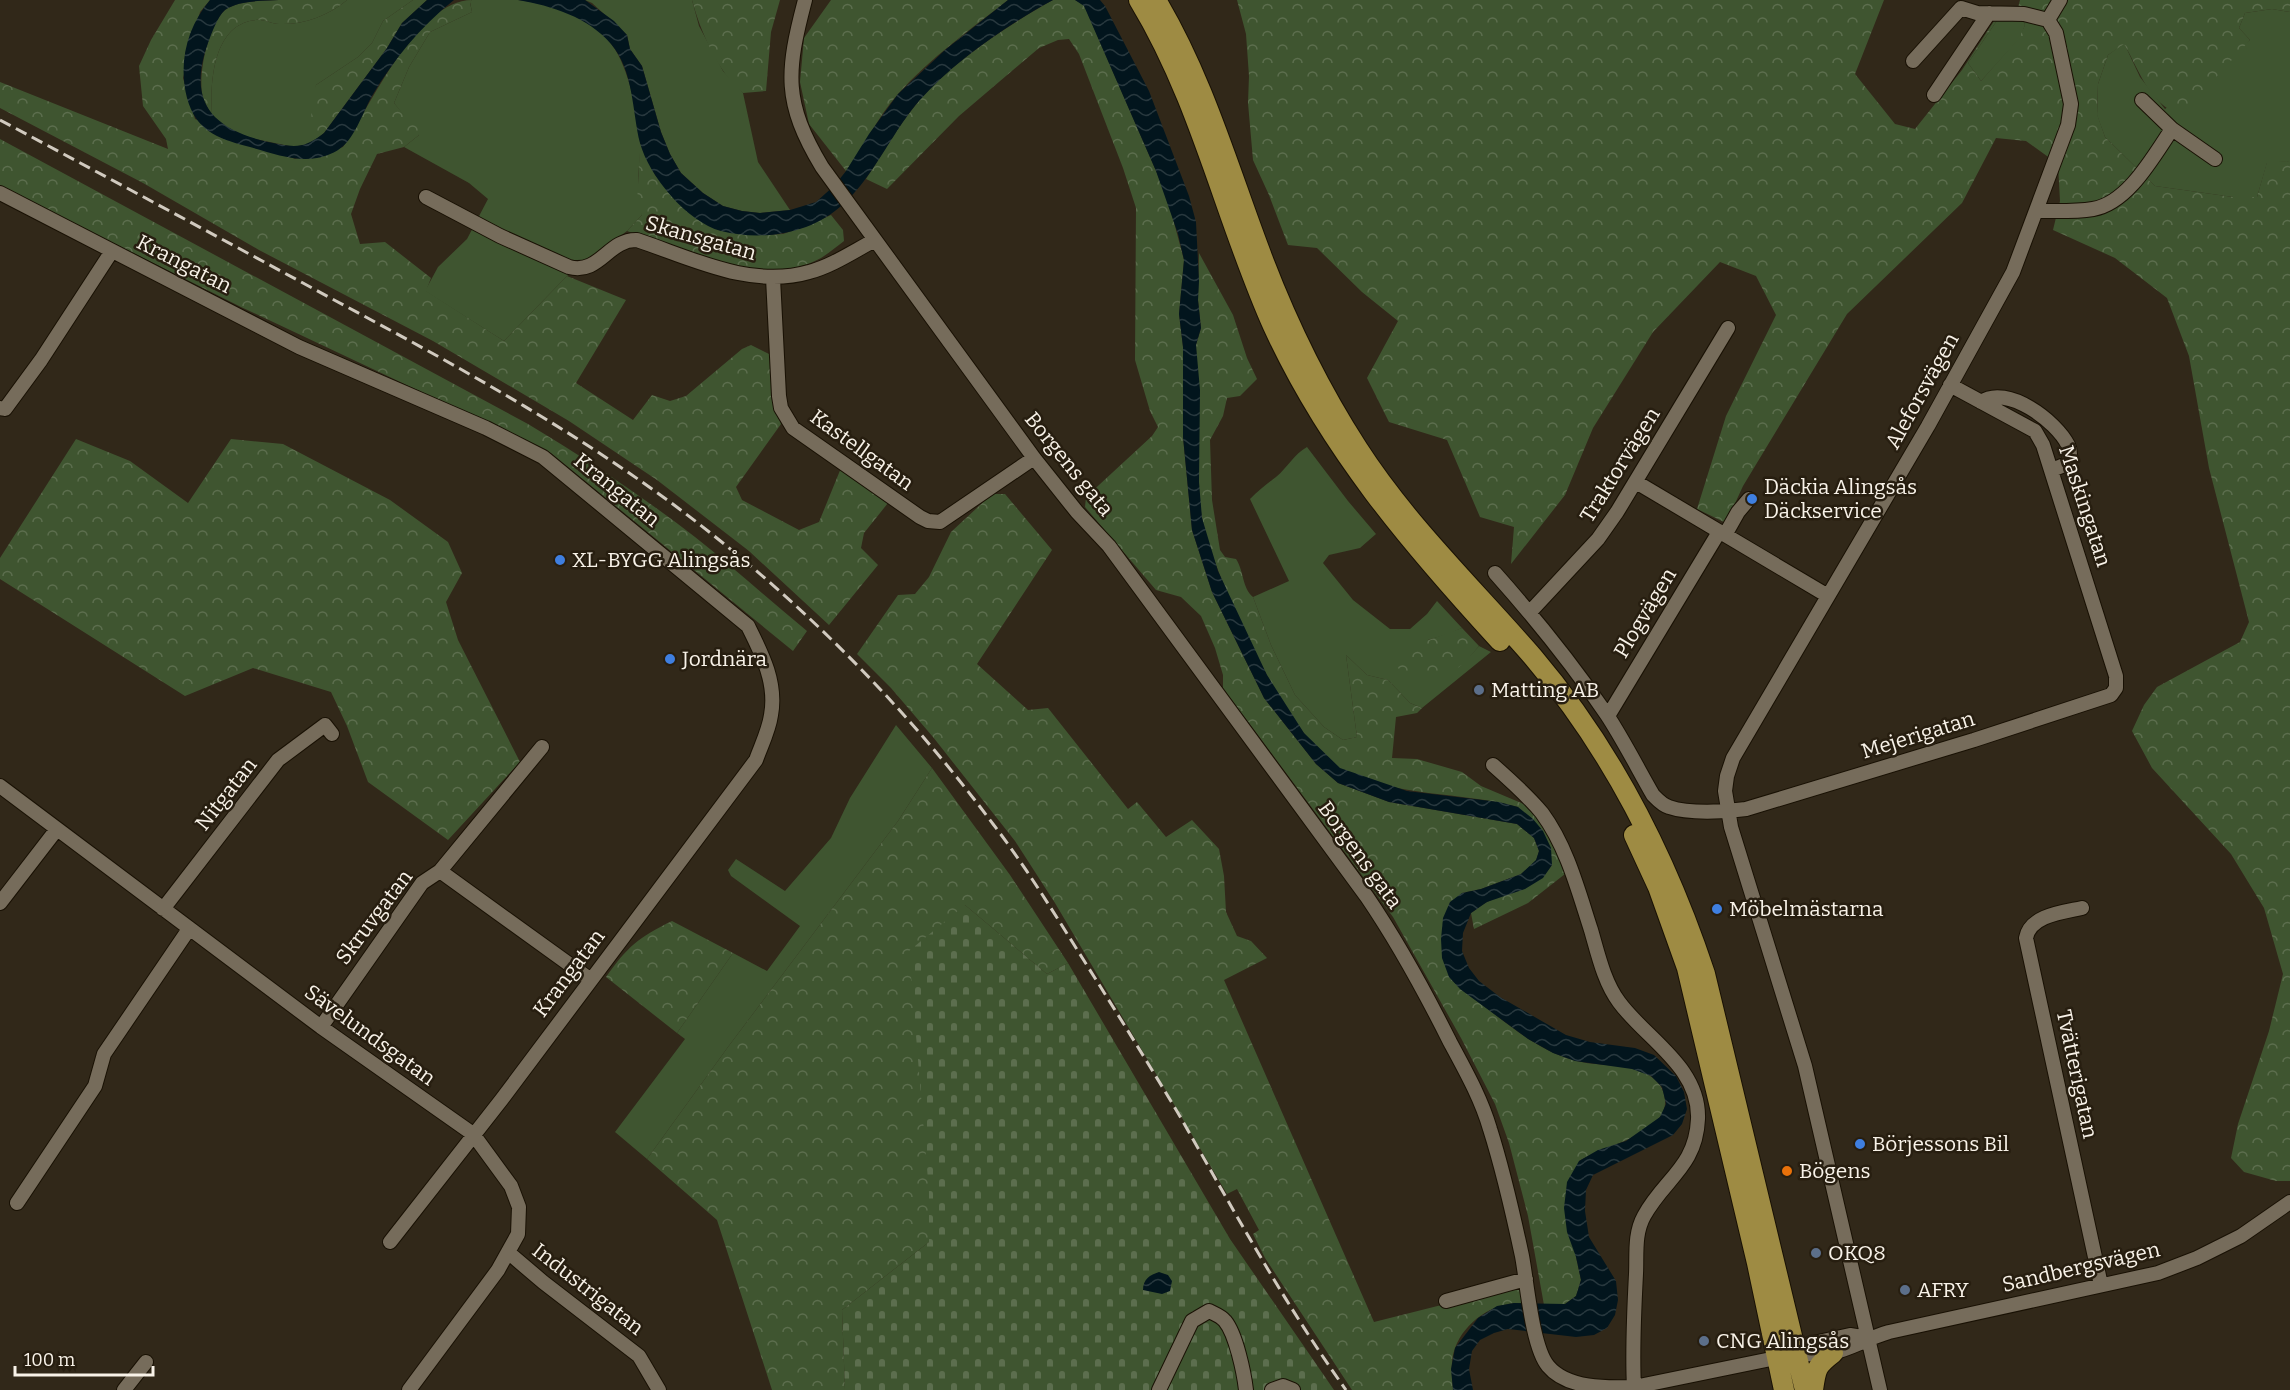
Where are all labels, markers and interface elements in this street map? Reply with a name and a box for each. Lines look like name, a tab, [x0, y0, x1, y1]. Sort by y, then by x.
street label: Skansgatan	[643, 210, 759, 266]
street label: Krangatan	[132, 229, 236, 299]
street label: Aleforsvägen	[1880, 329, 1964, 453]
street label: Traktorvägen	[1574, 403, 1666, 527]
street label: Kastellgatan	[805, 404, 919, 496]
street label: Borgens gata	[1019, 407, 1119, 522]
street label: Maskingatan	[2053, 442, 2117, 570]
street label: Krangatan	[569, 447, 665, 533]
place label: Däckia Alingsås Däckservice	[1764, 474, 1917, 524]
marker: Däckia Alingsås Däckservice	[1745, 492, 1759, 506]
place label: XL-BYGG Alingsås	[572, 547, 751, 573]
marker: XL-BYGG Alingsås	[553, 553, 567, 567]
street label: Plogvägen	[1608, 563, 1682, 663]
place label: Jordnära	[681, 646, 767, 672]
marker: Jordnära	[663, 652, 677, 666]
place label: Matting AB	[1491, 677, 1599, 703]
marker: Matting AB	[1472, 683, 1486, 697]
street label: Mejerigatan	[1858, 705, 1978, 765]
street label: Nitgatan	[189, 752, 263, 836]
street label: Borgens gata	[1312, 796, 1408, 914]
street label: Skruvgatan	[330, 865, 418, 969]
place label: Möbelmästarna	[1729, 896, 1884, 922]
marker: Möbelmästarna	[1710, 902, 1724, 916]
street label: Krangatan	[528, 924, 610, 1022]
street label: Sävelundsgatan	[300, 979, 440, 1091]
street label: Tvätterigatan	[2051, 1007, 2103, 1141]
place label: Börjessons Bil	[1872, 1131, 2009, 1157]
marker: Börjessons Bil	[1853, 1137, 1867, 1151]
place label: Bögens	[1799, 1158, 1871, 1184]
marker: Bögens	[1780, 1164, 1794, 1178]
street label: Sandbergsvägen	[1999, 1236, 2163, 1298]
street label: Industrigatan	[527, 1237, 649, 1341]
place label: OKQ8	[1828, 1240, 1886, 1266]
marker: OKQ8	[1809, 1246, 1823, 1260]
place label: AFRY	[1917, 1277, 1969, 1303]
marker: AFRY	[1898, 1283, 1912, 1297]
place label: CNG Alingsås	[1716, 1328, 1849, 1354]
marker: CNG Alingsås	[1697, 1334, 1711, 1348]
scale bar	[15, 1339, 153, 1377]
text: 100 m	[24, 1349, 75, 1371]

